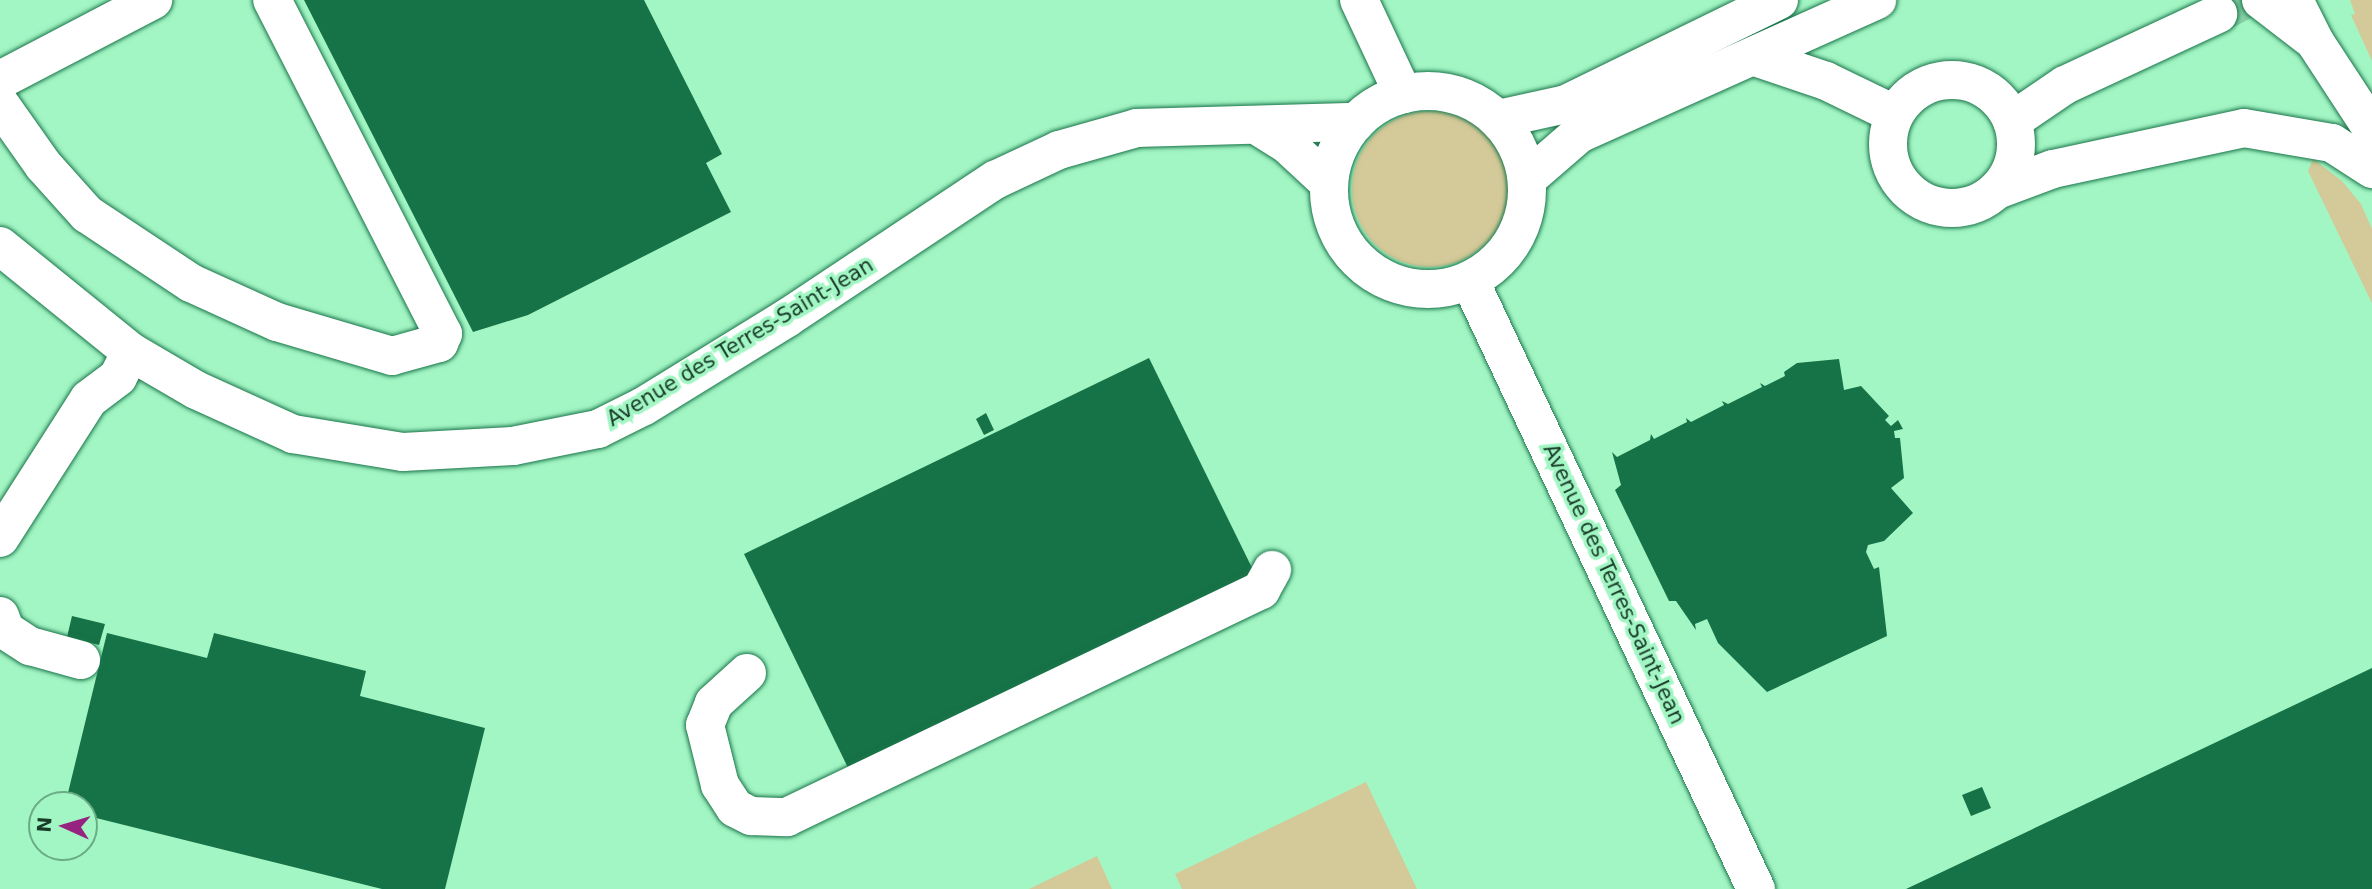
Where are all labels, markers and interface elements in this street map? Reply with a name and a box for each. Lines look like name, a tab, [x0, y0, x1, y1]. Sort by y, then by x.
street label: Avenue des Terres-Saint-Jean	[602, 252, 878, 432]
street label: Avenue des Terres-Saint-Jean	[1538, 440, 1690, 728]
north arrow	[28, 791, 98, 861]
text: N	[33, 816, 56, 833]

